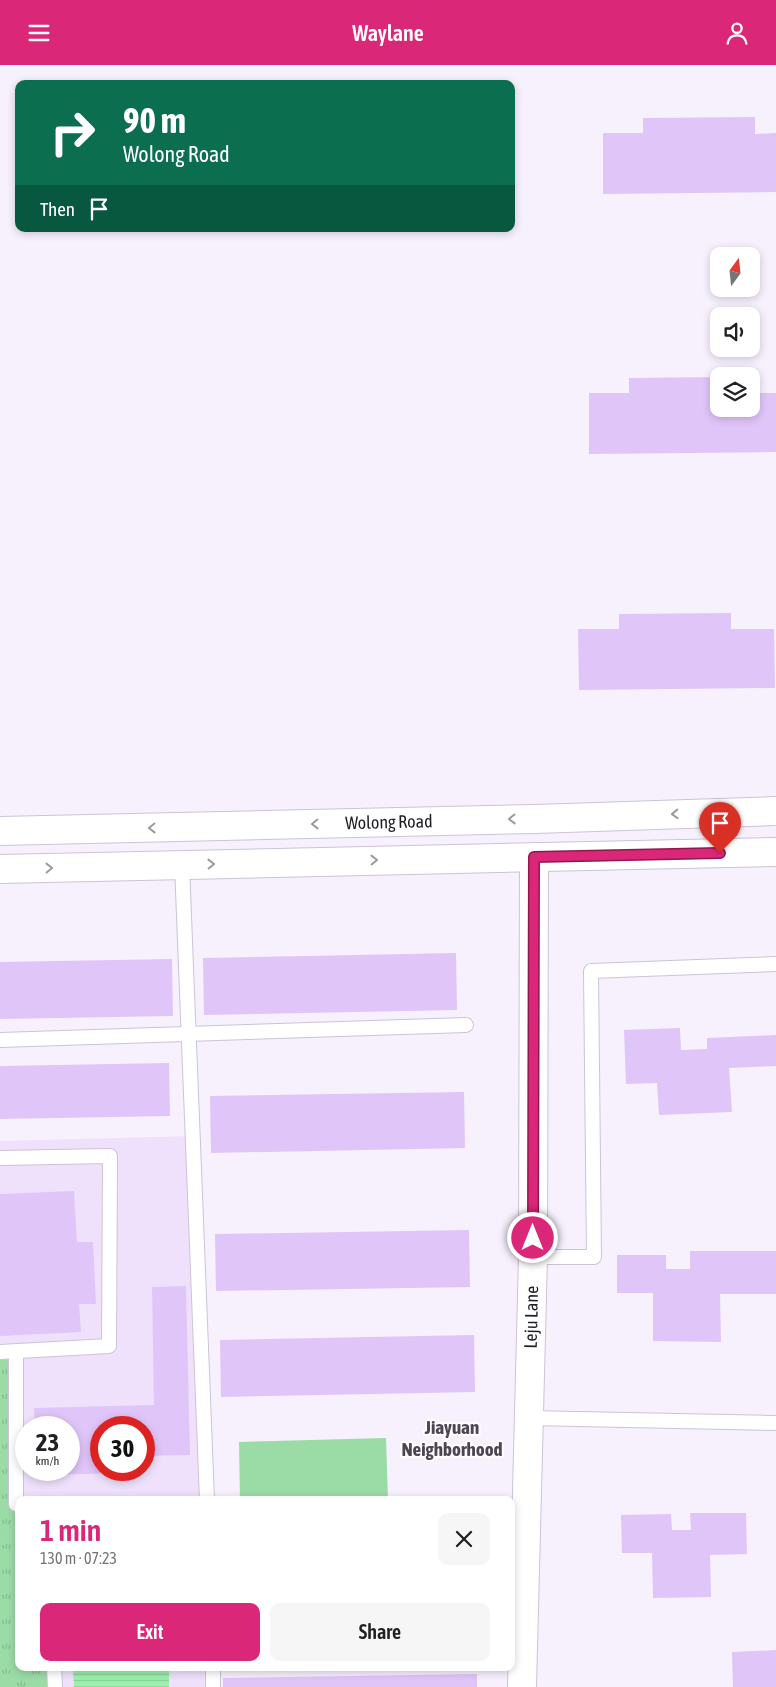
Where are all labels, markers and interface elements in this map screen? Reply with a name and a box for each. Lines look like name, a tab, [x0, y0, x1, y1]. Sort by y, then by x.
icon: menu	[25, 19, 53, 47]
icon: person	[723, 19, 751, 47]
text: Waylane	[352, 20, 424, 46]
icon: right	[40, 100, 105, 165]
text: 90 m	[123, 100, 186, 140]
text: Wolong Road	[123, 141, 230, 167]
icon: arrive	[85, 195, 113, 223]
text: Then	[40, 198, 75, 220]
north arrow	[710, 247, 760, 297]
map controls	[710, 247, 760, 417]
button: sound	[710, 307, 760, 357]
button: layers	[710, 367, 760, 417]
pin	[699, 802, 741, 853]
one-way arrow	[671, 809, 679, 820]
icon: arrive	[706, 809, 734, 837]
street label: Wolong Road	[345, 810, 433, 833]
one-way arrow	[508, 814, 516, 824]
one-way arrow	[311, 819, 318, 829]
one-way arrow	[148, 822, 156, 833]
one-way arrow	[370, 855, 378, 865]
one-way arrow	[208, 859, 215, 869]
one-way arrow	[45, 863, 53, 873]
position arrow	[506, 1211, 558, 1263]
street label: Leju Lane	[520, 1285, 542, 1349]
speed limit sign: 30	[90, 1416, 155, 1481]
district label: Jiayuan Neighborhood	[401, 1416, 503, 1460]
text: 23	[36, 1428, 59, 1456]
text: km/h	[36, 1454, 59, 1468]
text: 1 min	[40, 1513, 101, 1547]
button: close	[438, 1513, 490, 1565]
text: 130 m · 07:23	[40, 1549, 117, 1567]
button: Exit	[40, 1603, 260, 1661]
button: Share	[270, 1603, 490, 1661]

